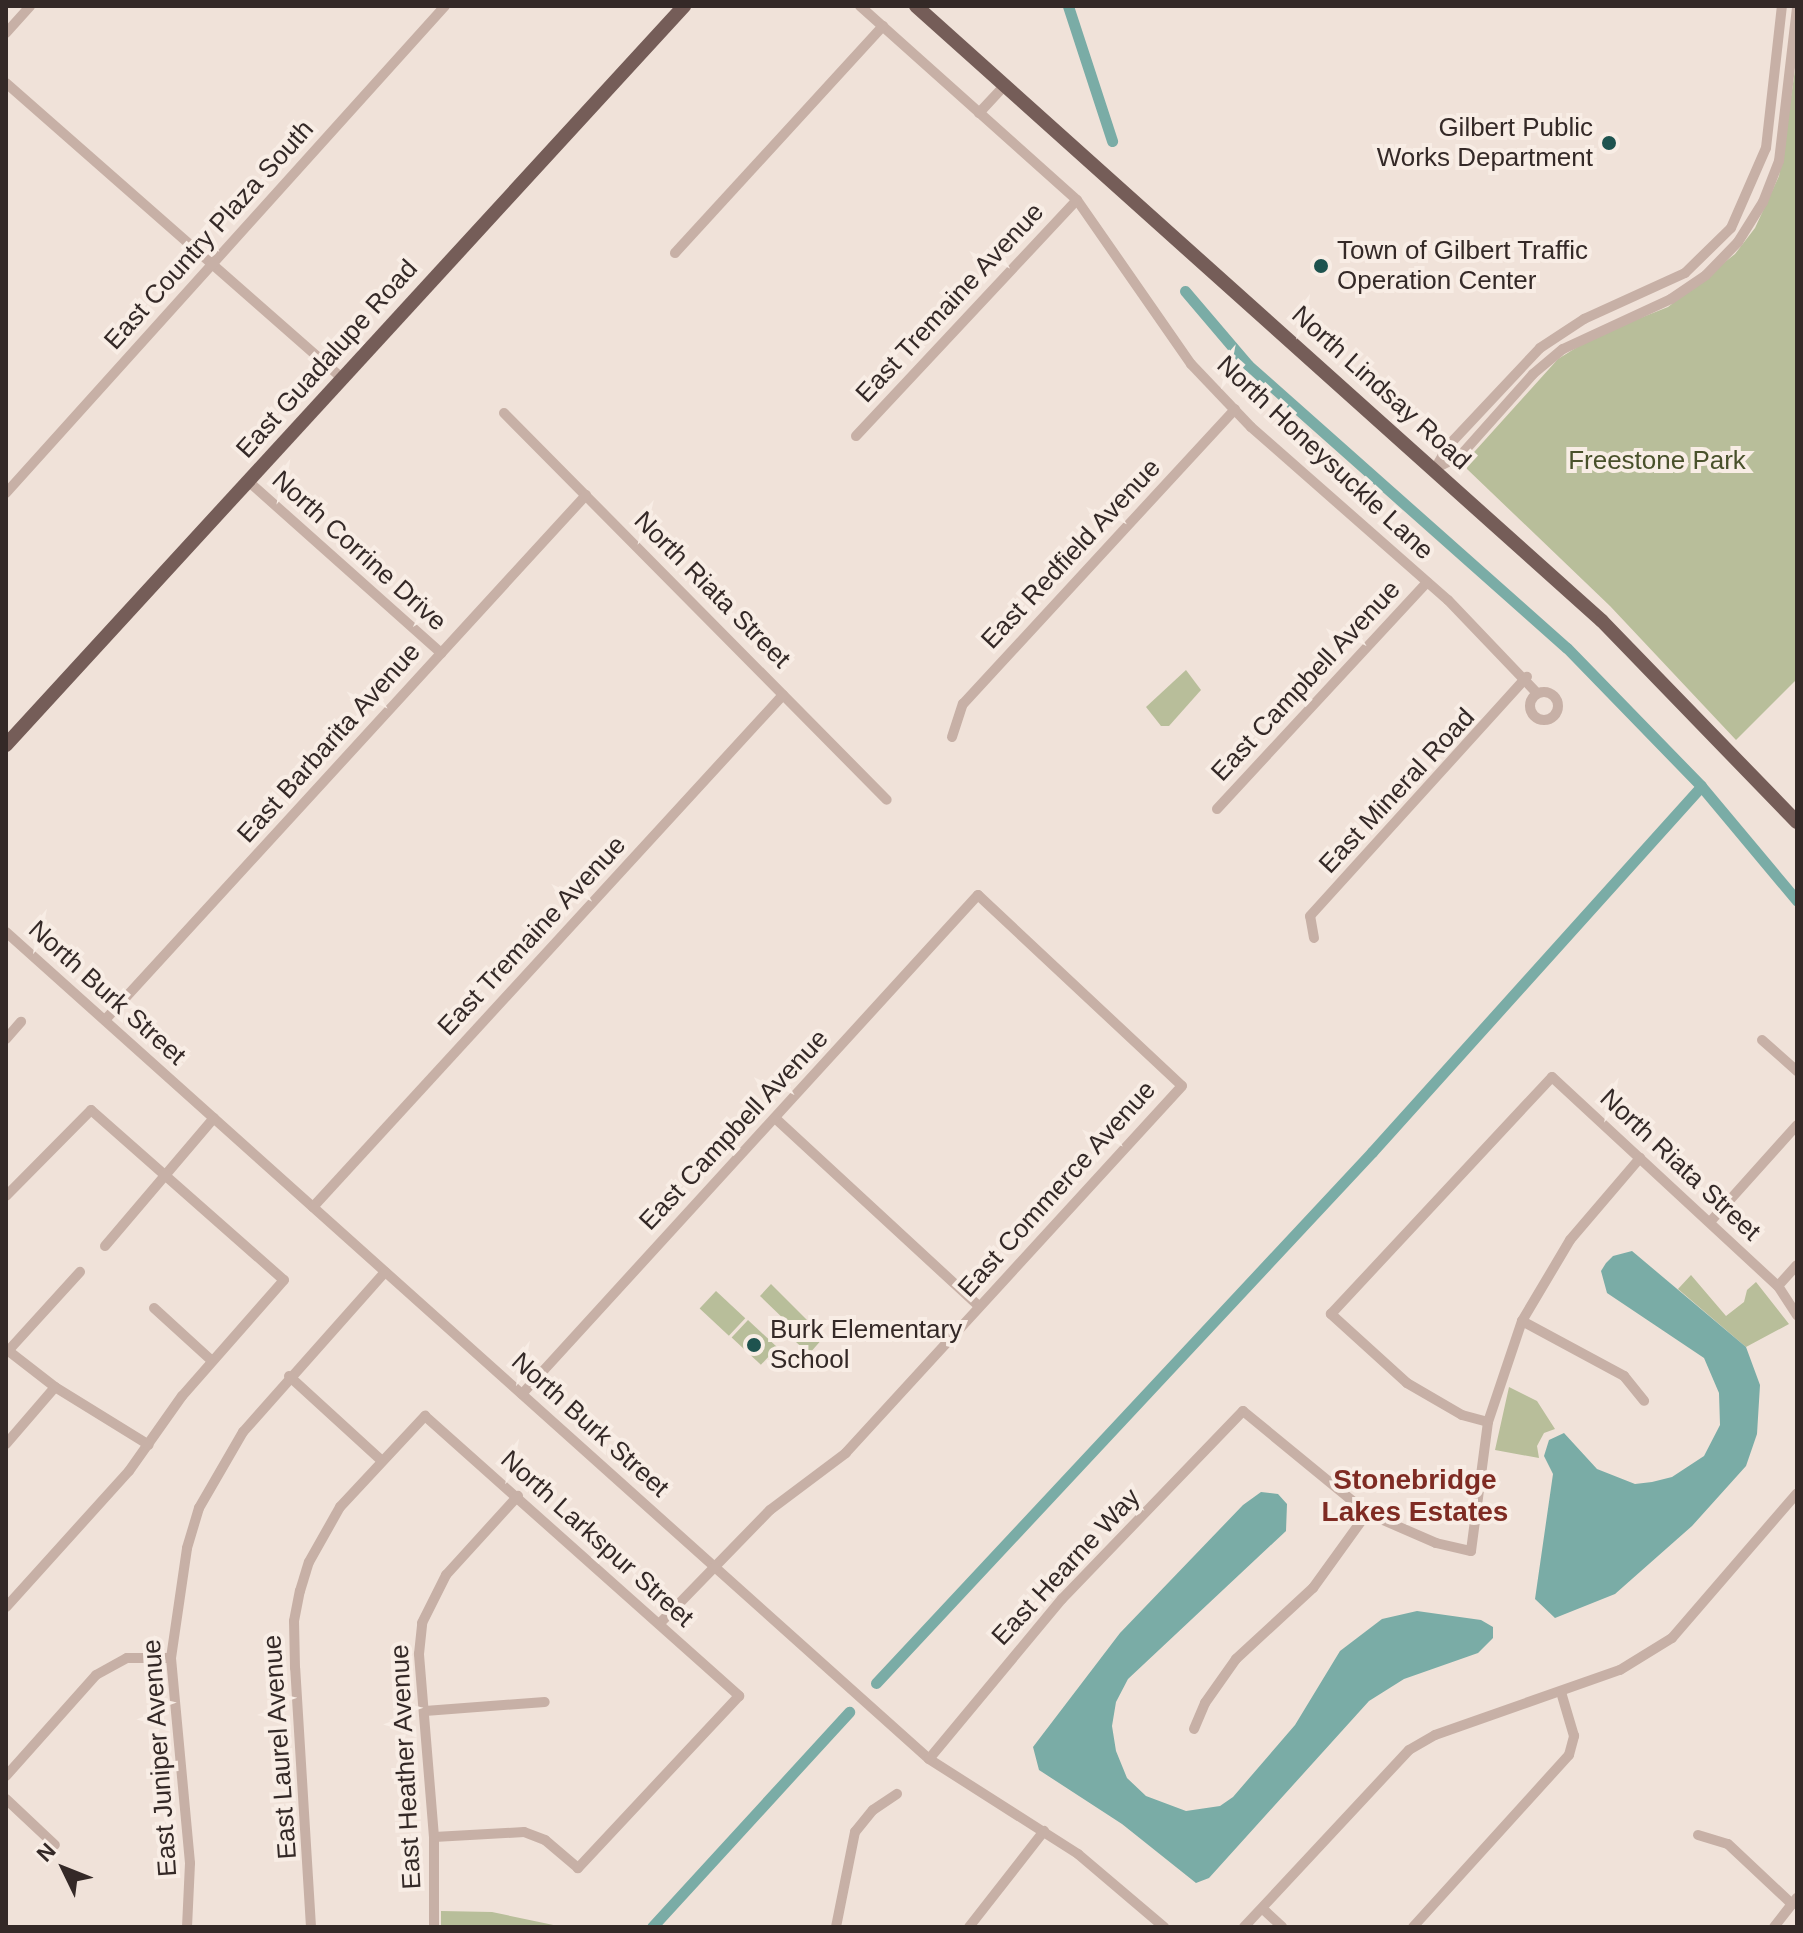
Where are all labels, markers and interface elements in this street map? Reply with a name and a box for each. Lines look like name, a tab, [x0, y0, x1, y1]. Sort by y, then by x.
place label: Gilbert Public Works Department	[1377, 112, 1593, 174]
street label: East Country Plaza South	[98, 114, 320, 356]
marker: Gilbert Public Works Department	[1600, 134, 1618, 152]
street label: East Tremaine Avenue	[849, 196, 1051, 410]
place label: Town of Gilbert Traffic Operation Center	[1337, 235, 1588, 296]
street label: East Guadalupe Road	[230, 253, 424, 465]
marker: Town of Gilbert Traffic Operation Center	[1312, 257, 1330, 275]
street label: North Lindsay Road	[1285, 300, 1477, 476]
street label: North Honeysuckle Lane	[1210, 350, 1440, 566]
park label: Freestone Park	[1568, 445, 1746, 477]
street label: East Redfield Avenue	[974, 452, 1168, 656]
street label: North Corrine Drive	[265, 464, 453, 638]
street label: North Riata Street	[627, 505, 797, 675]
street label: East Campbell Avenue	[1205, 574, 1407, 788]
street label: East Barbarita Avenue	[231, 636, 427, 850]
street label: East Mineral Road	[1313, 702, 1481, 880]
street label: East Tremaine Avenue	[431, 829, 633, 1043]
street label: North Burk Street	[22, 914, 192, 1072]
street label: East Campbell Avenue	[633, 1023, 835, 1237]
street label: East Commerce Avenue	[951, 1074, 1163, 1304]
street label: North Riata Street	[1593, 1083, 1767, 1247]
place label: Burk Elementary School	[770, 1314, 962, 1376]
marker: Burk Elementary School	[745, 1336, 763, 1354]
street label: North Burk Street	[505, 1346, 675, 1504]
street label: North Larkspur Street	[494, 1444, 700, 1634]
district label: Stonebridge Lakes Estates	[1322, 1463, 1508, 1529]
street label: East Hearne Way	[985, 1482, 1147, 1652]
street label: East Laurel Avenue	[257, 1633, 303, 1861]
street label: East Juniper Avenue	[136, 1637, 184, 1879]
street label: East Heather Avenue	[384, 1643, 428, 1891]
north arrow	[24, 1829, 104, 1909]
text: N	[32, 1838, 61, 1867]

